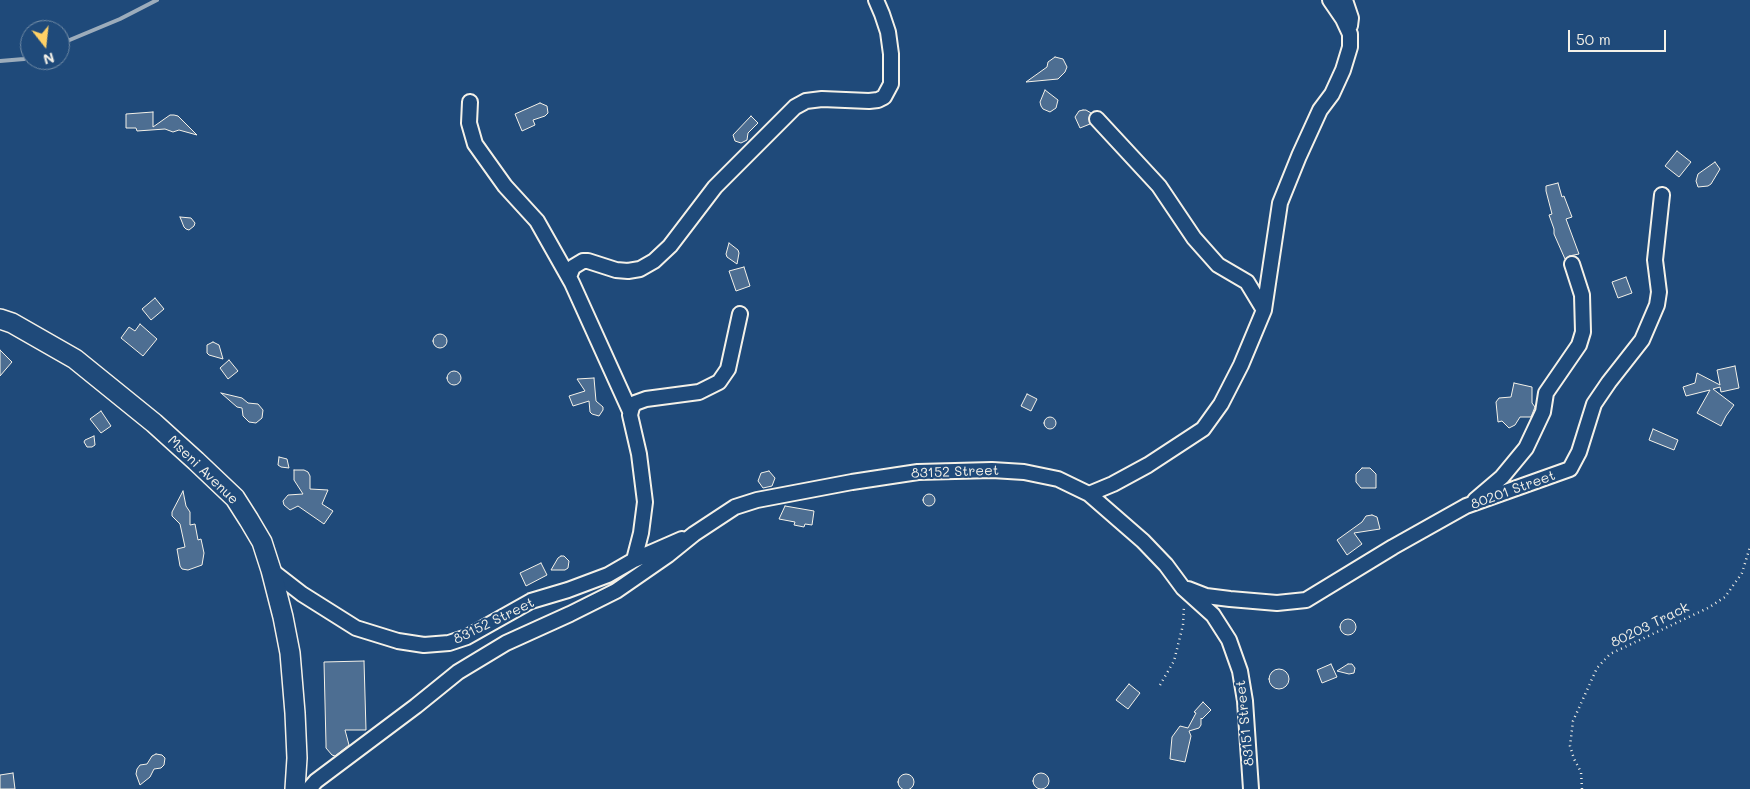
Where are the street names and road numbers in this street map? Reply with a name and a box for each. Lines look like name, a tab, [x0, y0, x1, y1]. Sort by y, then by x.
street label: Mseni Avenue	[164, 432, 242, 508]
street label: 83152 Street	[911, 462, 999, 482]
street label: 80201 Street	[1468, 467, 1558, 513]
street label: 83152 Street	[451, 594, 537, 648]
street label: 80203 Track	[1608, 599, 1692, 651]
street label: 83151 Street	[1232, 679, 1258, 767]

